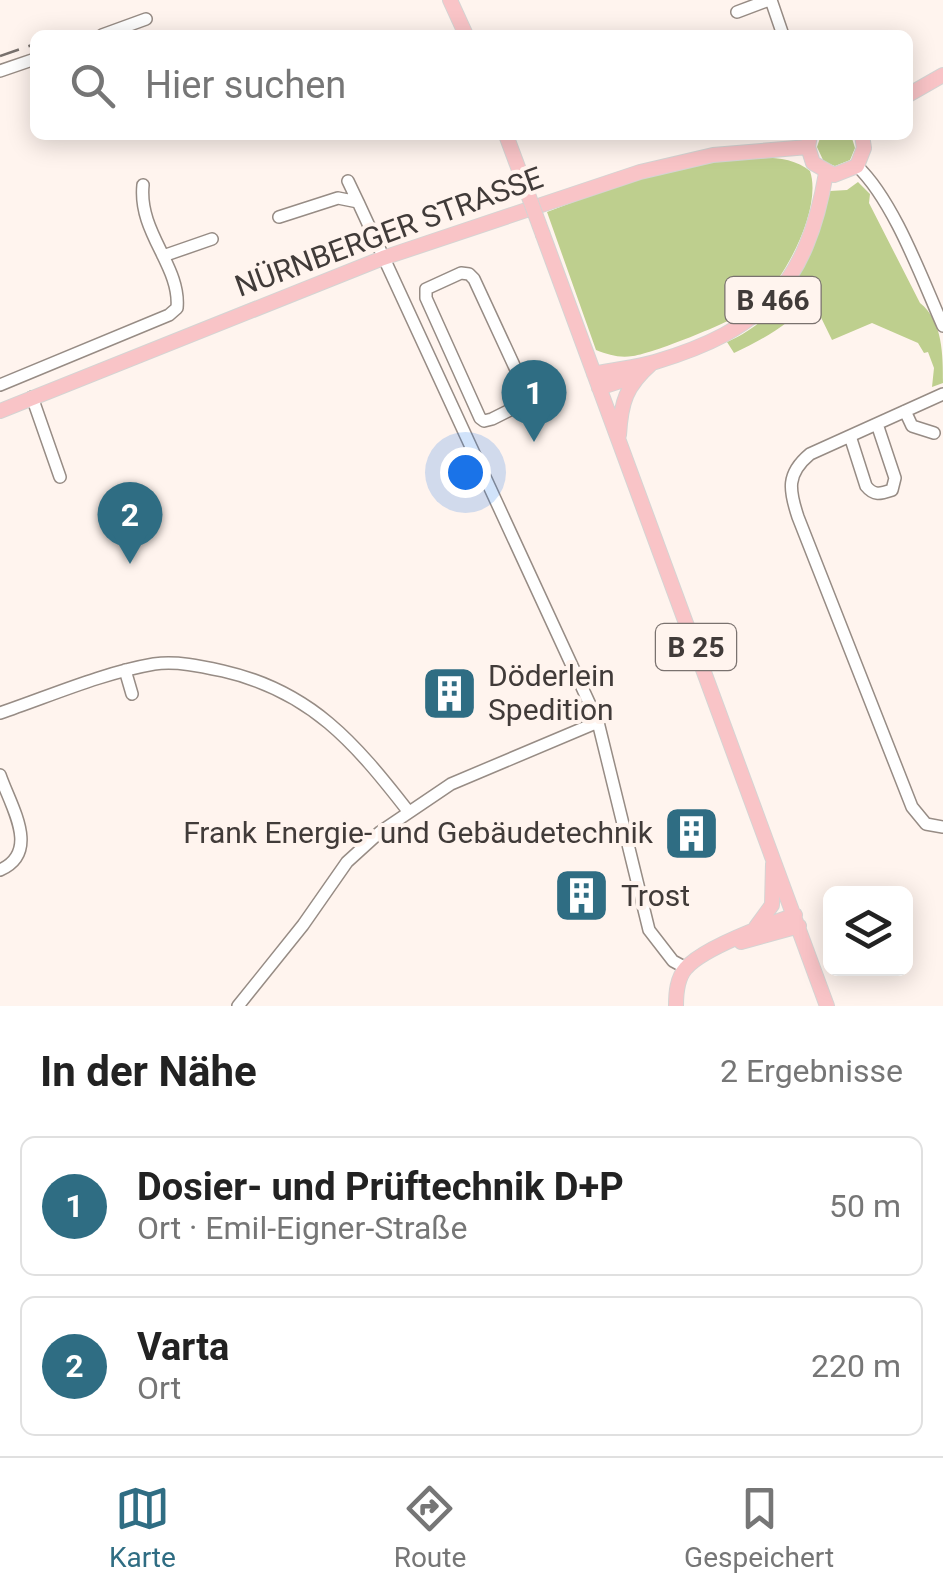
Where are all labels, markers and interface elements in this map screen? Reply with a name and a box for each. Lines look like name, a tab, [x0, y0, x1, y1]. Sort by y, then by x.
search box	[30, 30, 913, 140]
icon: search	[65, 58, 120, 113]
text: Hier suchen	[145, 63, 346, 107]
street label: NÜRNBERGER STRASSE	[230, 160, 547, 304]
road number: B 466	[726, 277, 820, 323]
pin: 1	[502, 360, 566, 442]
your location	[440, 447, 491, 498]
pin: 2	[98, 482, 162, 564]
road number: B 25	[656, 624, 736, 670]
place label: Döderlein Spedition	[488, 658, 615, 727]
building icon: Döderlein Spedition	[419, 663, 479, 723]
building icon: Frank Energie- und Gebäudetechnik	[662, 803, 722, 863]
place label: Frank Energie- und Gebäudetechnik	[183, 815, 654, 850]
building icon: Trost	[552, 866, 612, 926]
place label: Trost	[621, 878, 690, 913]
map controls	[823, 886, 913, 976]
button: layers	[823, 886, 913, 976]
text: In der Nähe	[40, 1047, 257, 1096]
text: 2 Ergebnisse	[720, 1052, 903, 1090]
text: Dosier- und Prüftechnik D+P	[137, 1165, 624, 1209]
text: 1	[65, 1187, 84, 1225]
text: 50 m	[829, 1187, 901, 1225]
text: Ort · Emil-Eigner-Straße	[137, 1209, 467, 1247]
text: Varta	[137, 1325, 229, 1369]
text: 2	[65, 1347, 84, 1385]
text: 220 m	[811, 1347, 901, 1385]
text: Ort	[137, 1369, 181, 1407]
tab: Karte	[109, 1481, 176, 1574]
tab: Route	[394, 1481, 466, 1574]
tab: Gespeichert	[684, 1481, 834, 1574]

